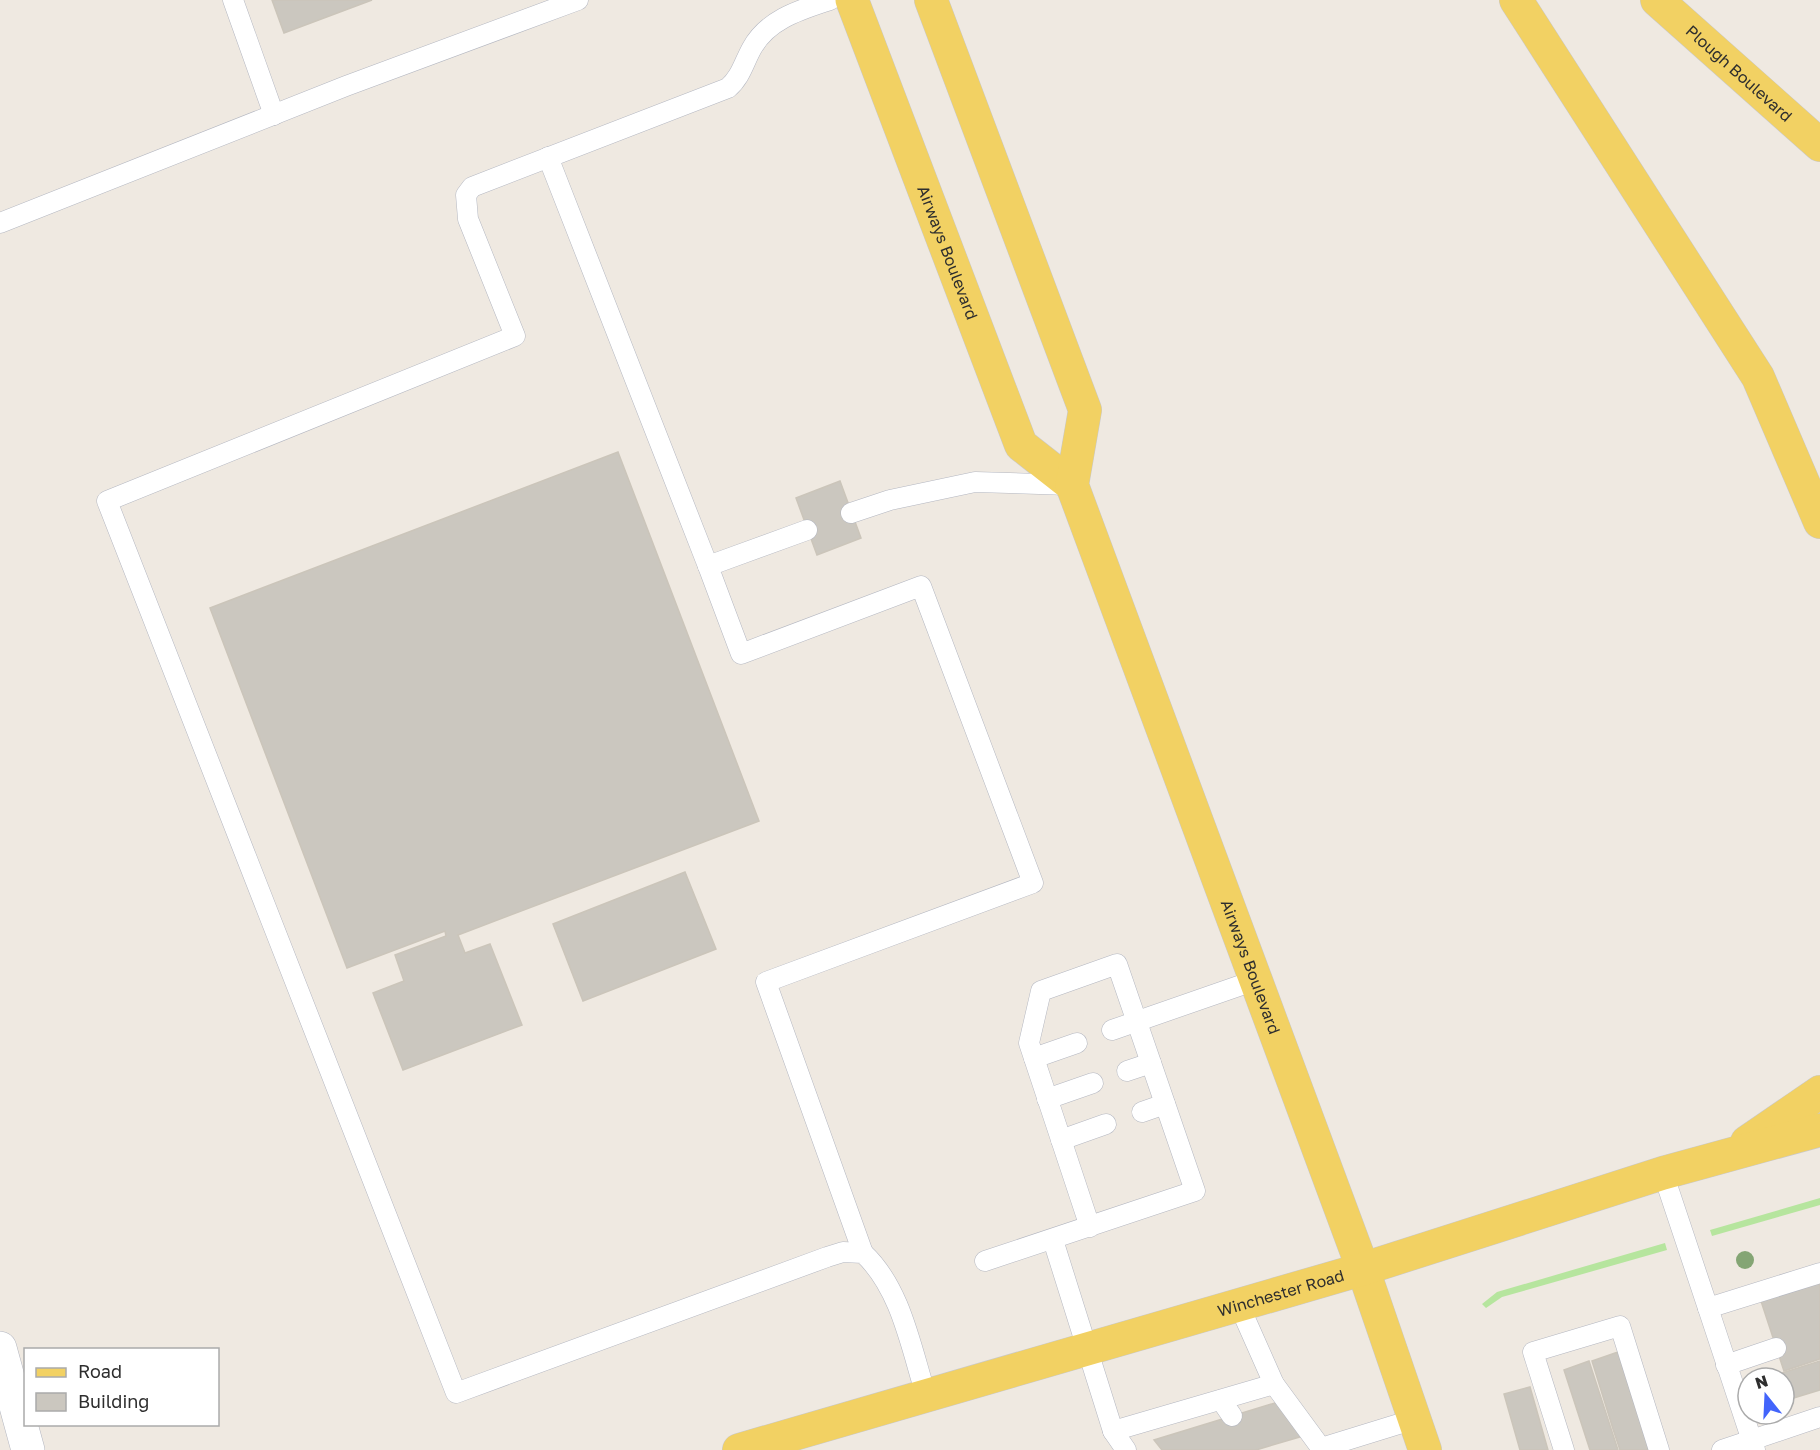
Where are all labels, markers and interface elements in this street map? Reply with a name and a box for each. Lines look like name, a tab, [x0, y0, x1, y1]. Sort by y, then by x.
street label: Plough Boulevard	[1682, 20, 1797, 126]
street label: Airways Boulevard	[913, 183, 982, 322]
street label: Airways Boulevard	[1217, 897, 1285, 1037]
street label: Winchester Road	[1215, 1265, 1346, 1321]
legend	[24, 1348, 219, 1426]
text: Road	[78, 1360, 122, 1382]
north arrow	[1736, 1366, 1796, 1426]
text: N	[1752, 1370, 1770, 1393]
text: Building	[78, 1390, 149, 1412]

